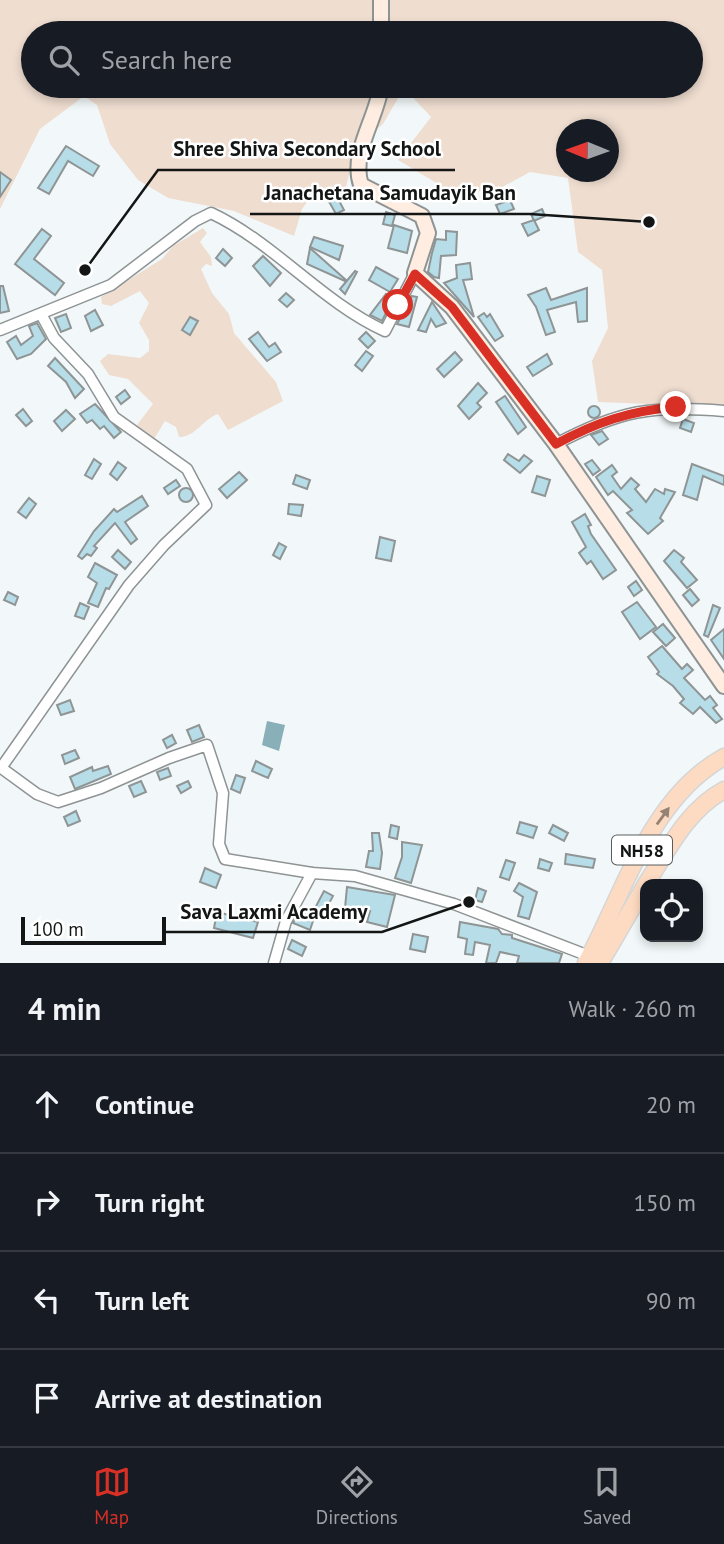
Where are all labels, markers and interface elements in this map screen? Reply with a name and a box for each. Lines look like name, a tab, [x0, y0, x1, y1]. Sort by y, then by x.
search box	[21, 21, 703, 98]
icon: search	[45, 41, 83, 79]
text: Search here	[101, 43, 232, 76]
north arrow	[556, 119, 619, 182]
callout: Shree Shiva Secondary School	[158, 128, 455, 170]
text: Shree Shiva Secondary School	[173, 135, 442, 162]
callout: Janachetana Samudayik Ban	[250, 172, 530, 214]
text: Janachetana Samudayik Ban	[263, 179, 516, 206]
route start	[382, 289, 413, 320]
route end	[660, 391, 691, 422]
one-way arrow	[656, 807, 670, 825]
road number: NH58	[612, 836, 672, 864]
map controls	[640, 879, 703, 942]
button: locate	[640, 879, 703, 942]
callout: Sava Laxmi Academy	[166, 890, 382, 932]
text: Sava Laxmi Academy	[180, 898, 369, 925]
scale bar	[21, 914, 166, 946]
text: 100 m	[32, 917, 84, 941]
text: 4 min	[28, 989, 101, 1028]
text: Walk · 260 m	[569, 994, 696, 1023]
icon: ahead	[28, 1085, 66, 1123]
text: Continue	[95, 1088, 194, 1121]
text: 20 m	[646, 1090, 696, 1119]
icon: right	[28, 1183, 66, 1221]
text: Turn right	[95, 1186, 204, 1219]
text: 150 m	[634, 1188, 696, 1217]
icon: left	[28, 1281, 66, 1319]
text: Turn left	[95, 1284, 189, 1317]
text: 90 m	[646, 1286, 696, 1315]
icon: arrive	[28, 1379, 66, 1417]
text: Arrive at destination	[95, 1382, 322, 1415]
tab: Map	[93, 1463, 131, 1529]
tab: Directions	[316, 1463, 398, 1529]
tab: Saved	[583, 1463, 631, 1529]

